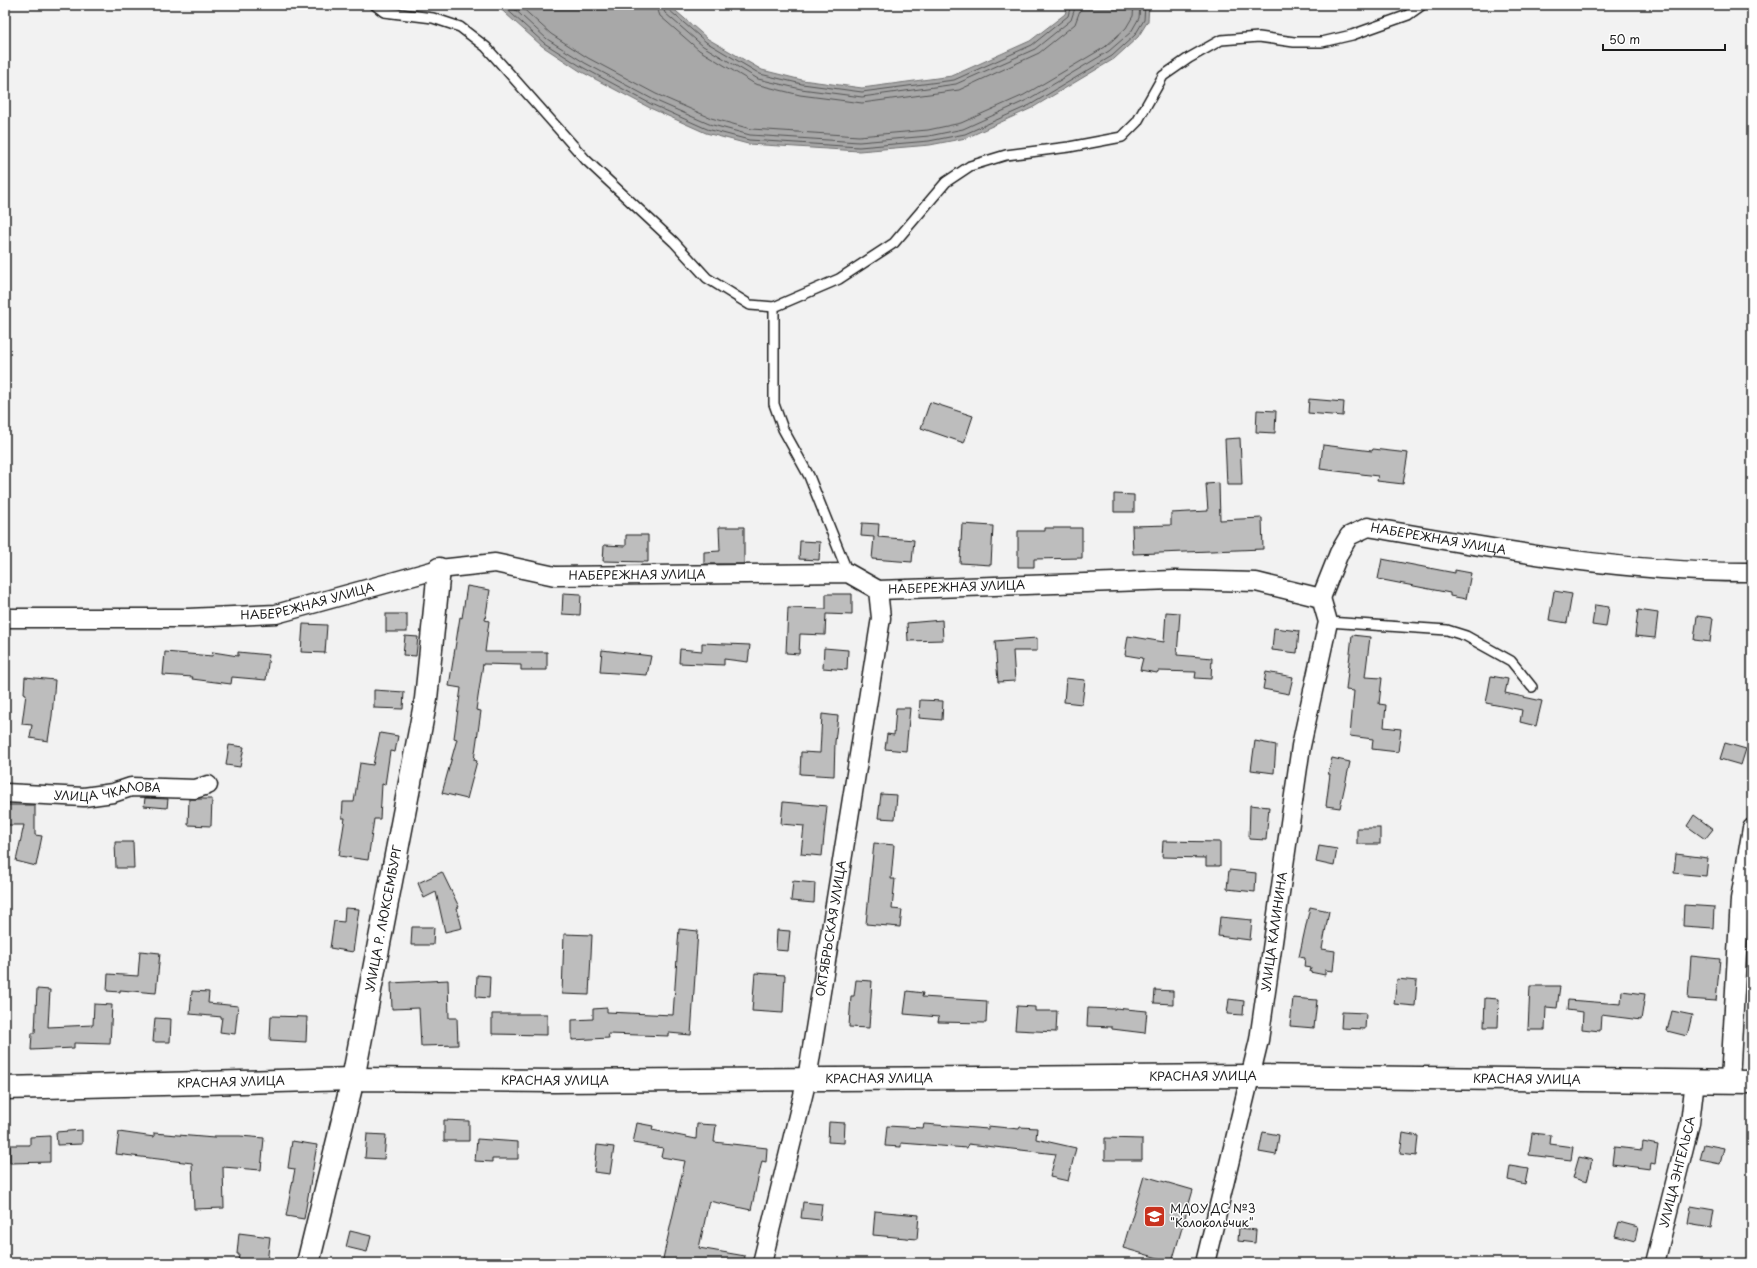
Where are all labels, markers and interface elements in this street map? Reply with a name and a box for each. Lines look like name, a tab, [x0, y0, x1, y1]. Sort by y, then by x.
scale bar	[1603, 26, 1725, 52]
text: 50 m	[1609, 30, 1640, 48]
street label: НАБЕРЕЖНАЯ УЛИЦА	[1369, 518, 1507, 558]
street label: НАБЕРЕЖНАЯ УЛИЦА	[568, 564, 706, 584]
street label: НАБЕРЕЖНАЯ УЛИЦА	[888, 575, 1025, 598]
street label: НАБЕРЕЖНАЯ УЛИЦА	[240, 577, 376, 624]
street label: УЛИЦА ЧКАЛОВА	[53, 776, 161, 805]
street label: УЛИЦА Р. ЛЮКСЕМБУРГ	[360, 843, 406, 993]
street label: ОКТЯБРЬСКАЯ УЛИЦА	[810, 859, 850, 998]
street label: УЛИЦА КАЛИНИНА	[1256, 870, 1291, 993]
street label: КРАСНАЯ УЛИЦА	[1149, 1066, 1257, 1085]
street label: КРАСНАЯ УЛИЦА	[825, 1068, 933, 1087]
street label: КРАСНАЯ УЛИЦА	[1473, 1069, 1581, 1088]
street label: КРАСНАЯ УЛИЦА	[501, 1070, 609, 1089]
street label: КРАСНАЯ УЛИЦА	[177, 1071, 285, 1092]
street label: УЛИЦА ЭНГЕЛЬСА	[1654, 1115, 1699, 1229]
place label: МДОУ ДС №3 "Колокольчик"	[1170, 1199, 1256, 1231]
school or university icon: МДОУ ДС №3 "Колокольчик"	[1142, 1203, 1168, 1229]

